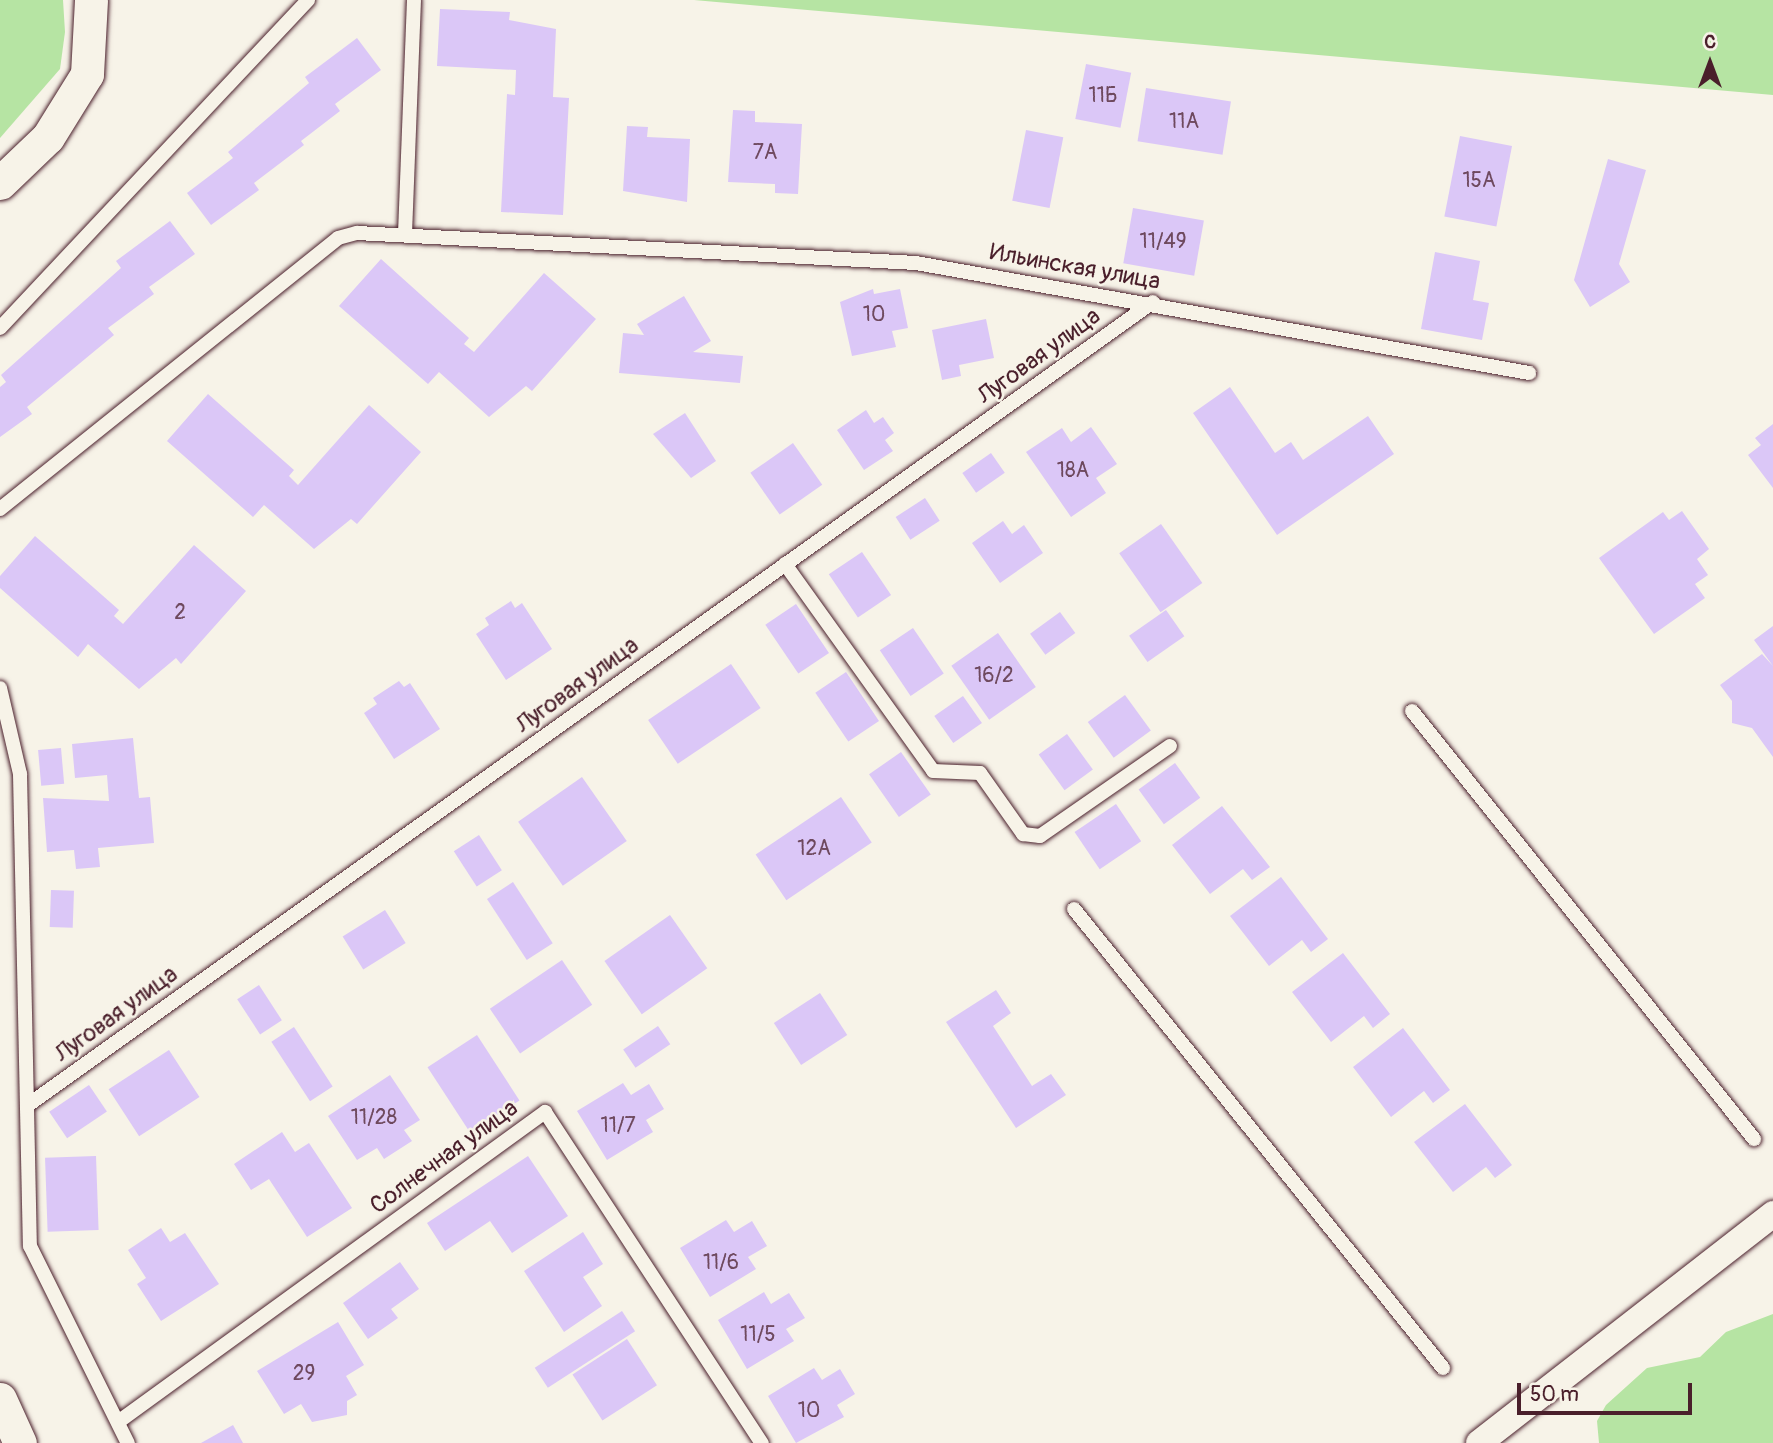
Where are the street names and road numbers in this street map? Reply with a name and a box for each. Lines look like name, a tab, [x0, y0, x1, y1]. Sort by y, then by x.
street label: Ильинская улица	[987, 238, 1163, 296]
street label: Луговая улица	[972, 302, 1106, 410]
street label: Луговая улица	[510, 631, 644, 739]
street label: Луговая улица	[49, 960, 183, 1068]
street label: Солнечная улица	[364, 1094, 524, 1220]

